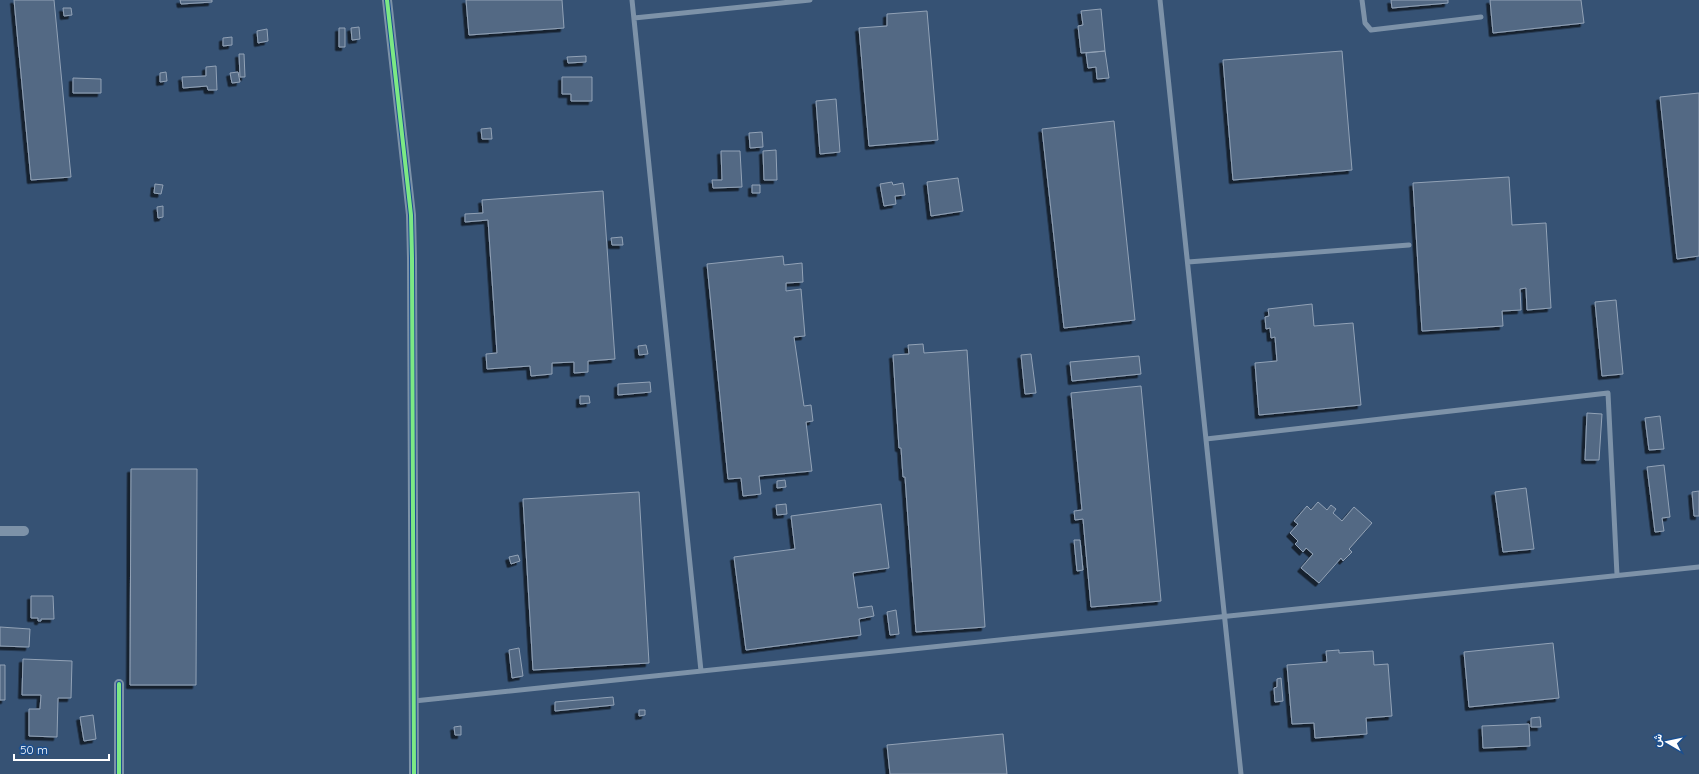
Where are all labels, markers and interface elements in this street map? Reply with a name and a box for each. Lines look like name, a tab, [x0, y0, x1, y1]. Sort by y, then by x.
north arrow	[1647, 722, 1687, 762]
text: ش	[1649, 733, 1665, 748]
scale bar	[14, 736, 109, 762]
text: 50 m	[20, 742, 48, 757]

